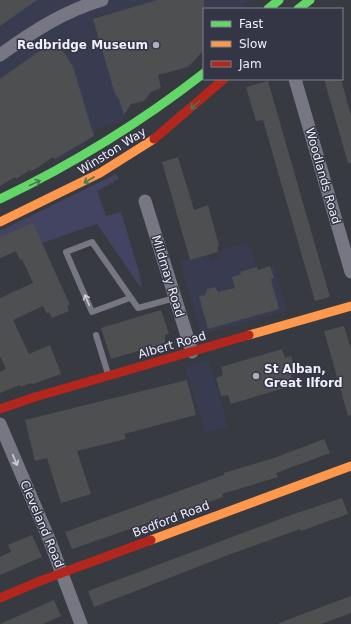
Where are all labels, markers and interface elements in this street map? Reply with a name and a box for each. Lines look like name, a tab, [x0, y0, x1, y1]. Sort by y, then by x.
legend	[203, 8, 343, 80]
text: Fast	[239, 17, 263, 31]
text: Slow	[239, 37, 267, 51]
place label: Redbridge Museum	[17, 38, 148, 52]
marker: Redbridge Museum	[151, 40, 161, 50]
text: Jam	[238, 57, 262, 71]
one-way arrow	[190, 101, 200, 110]
street label: Winston Way	[75, 124, 149, 178]
street label: Woodlands Road	[303, 126, 343, 226]
one-way arrow	[83, 177, 95, 185]
one-way arrow	[29, 179, 41, 186]
street label: Mildmay Road	[149, 233, 187, 319]
one-way arrow	[83, 295, 90, 307]
street label: Albert Road	[136, 329, 208, 361]
place label: St Alban, Great Ilford	[264, 362, 342, 390]
marker: St Alban, Great Ilford	[251, 371, 261, 381]
one-way arrow	[12, 454, 19, 466]
street label: Cleveland Road	[17, 478, 67, 570]
street label: Bedford Road	[131, 498, 211, 540]

